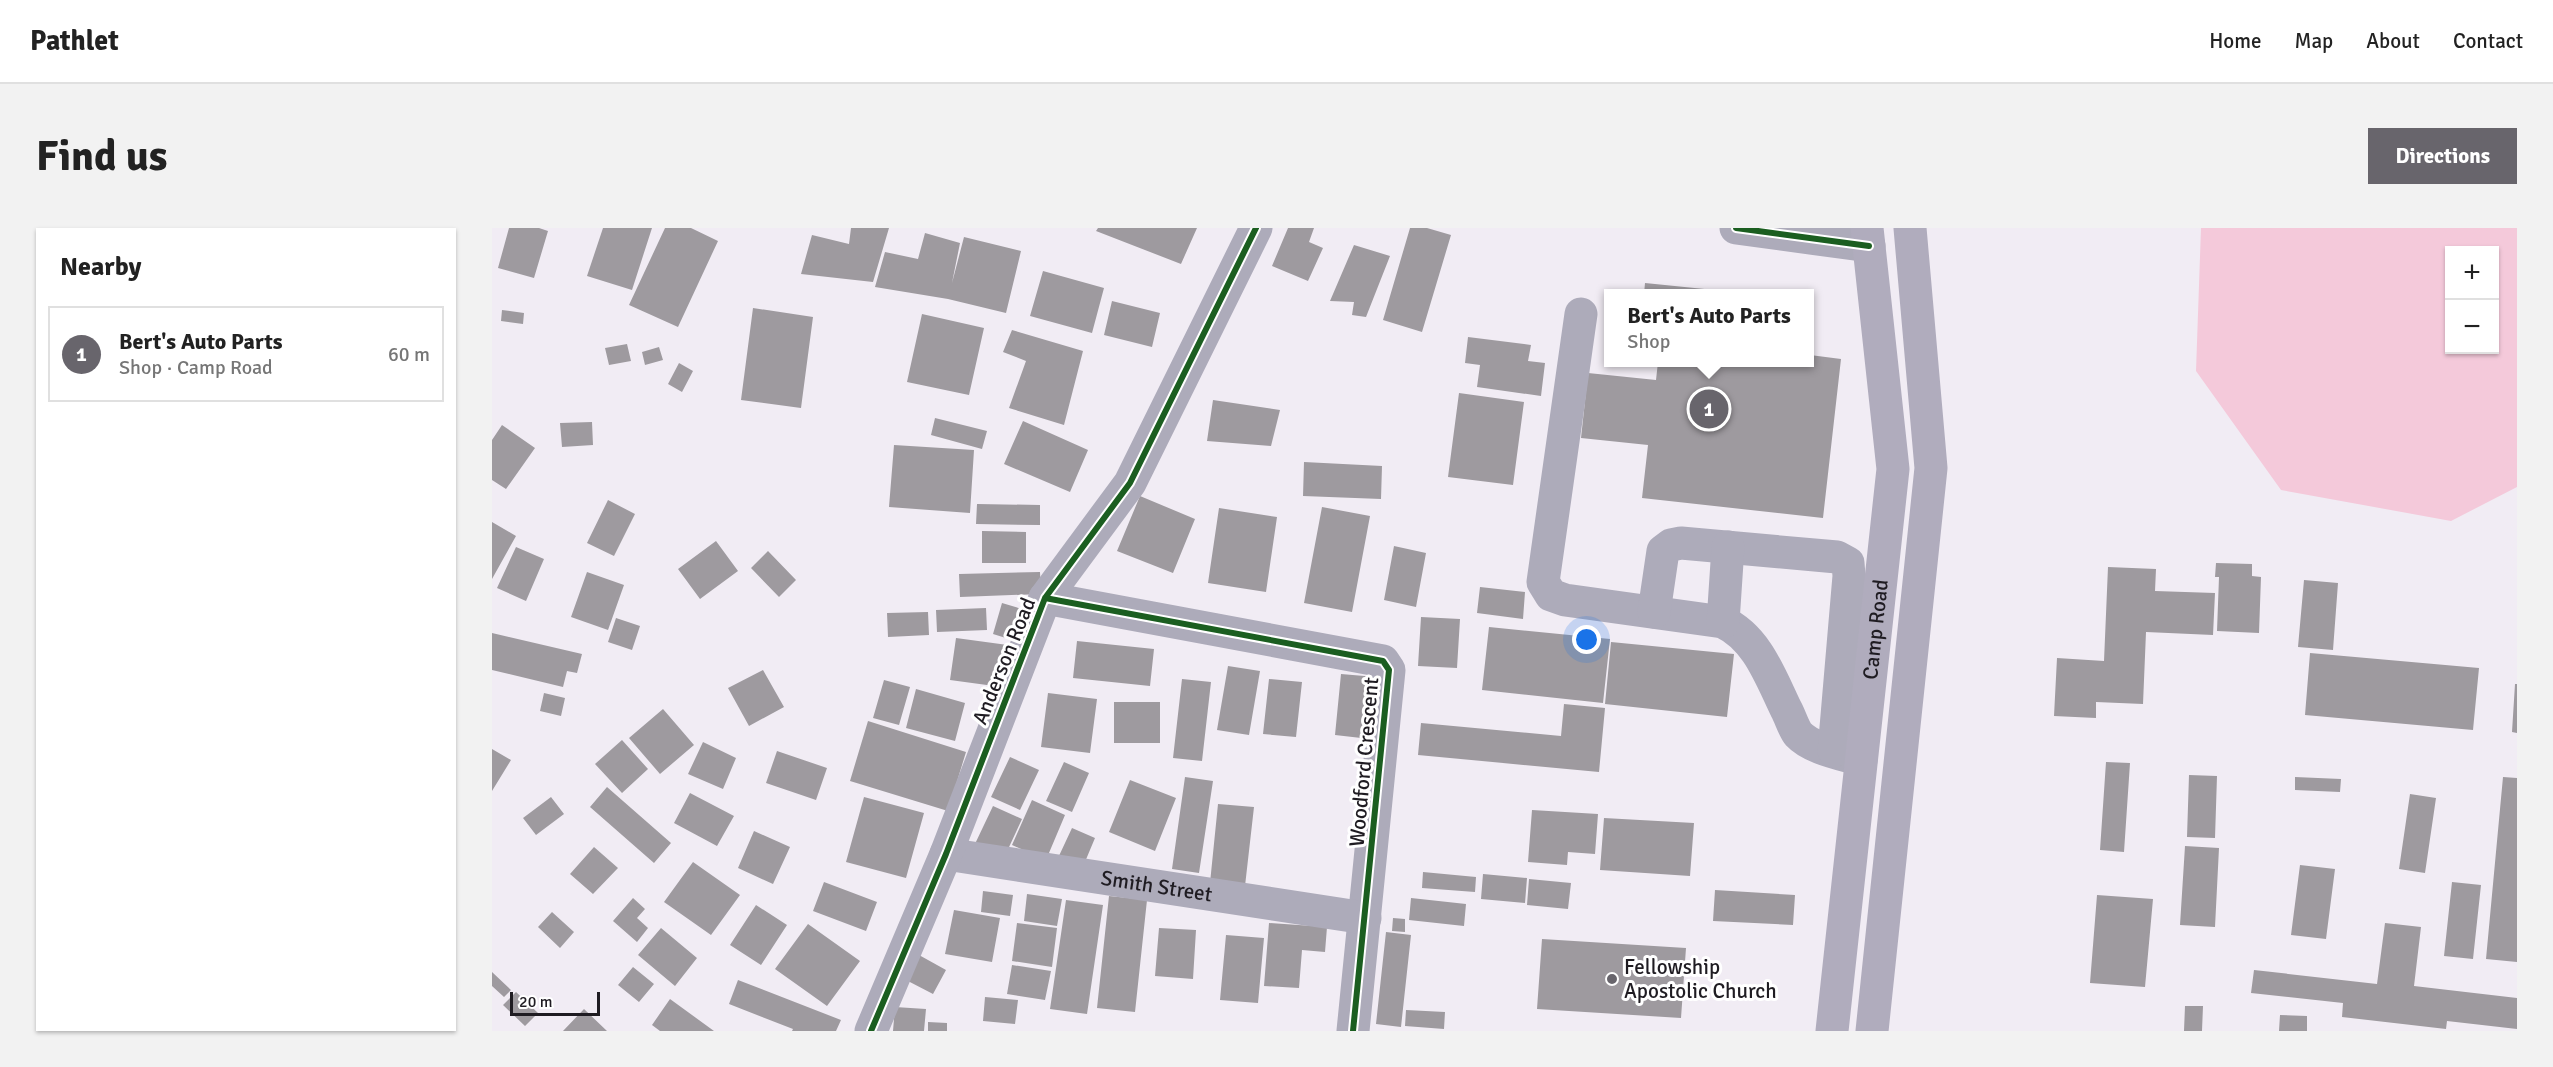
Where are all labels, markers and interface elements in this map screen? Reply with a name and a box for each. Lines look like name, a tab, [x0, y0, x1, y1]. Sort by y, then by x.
text: Pathlet	[30, 24, 119, 58]
text: Home	[2209, 28, 2262, 54]
text: Map	[2295, 28, 2333, 54]
text: About	[2366, 28, 2420, 54]
text: Contact	[2453, 28, 2523, 54]
button: Directions	[2368, 128, 2517, 184]
text: Find us	[36, 131, 167, 182]
map controls	[2445, 246, 2499, 354]
button: +	[2445, 246, 2499, 300]
text: Nearby	[60, 251, 141, 283]
popup	[1604, 289, 1814, 367]
button: −	[2445, 300, 2499, 354]
text: Bert's Auto Parts	[1627, 302, 1791, 329]
text: Bert's Auto Parts	[119, 328, 282, 355]
text: Shop	[1627, 329, 1670, 354]
text: 1	[76, 342, 87, 367]
text: 60 m	[388, 342, 430, 367]
text: Shop · Camp Road	[119, 355, 273, 380]
pin: 1	[1690, 386, 1728, 432]
street label: Camp Road	[1857, 578, 1894, 681]
street label: Anderson Road	[967, 594, 1041, 728]
your location	[1572, 625, 1601, 654]
street label: Woodford Crescent	[1344, 676, 1384, 848]
street label: Smith Street	[1099, 865, 1214, 907]
place label: Fellowship Apostolic Church	[1624, 954, 1777, 1004]
marker: Fellowship Apostolic Church	[1605, 972, 1619, 986]
scale bar	[510, 989, 600, 1016]
text: 20 m	[519, 992, 553, 1012]

